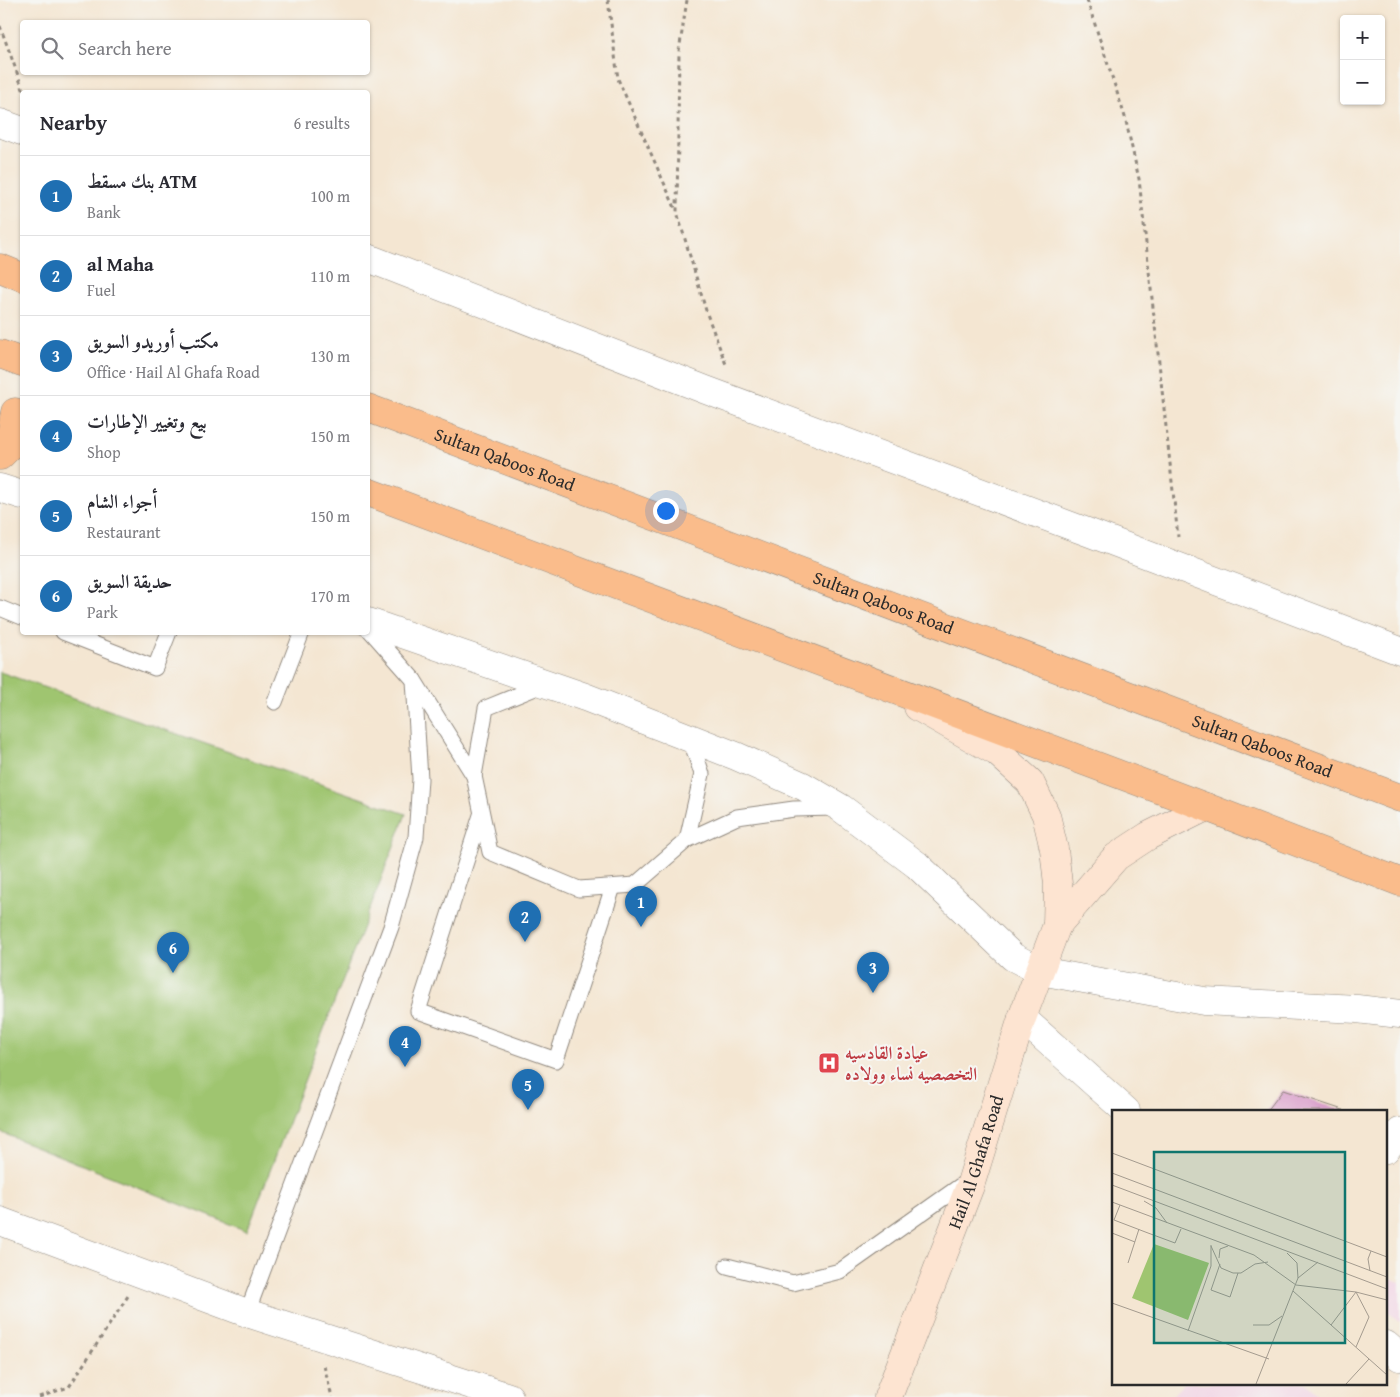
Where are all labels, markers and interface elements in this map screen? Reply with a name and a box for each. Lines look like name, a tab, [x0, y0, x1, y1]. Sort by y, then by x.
map controls	[1340, 15, 1385, 105]
button: +	[1340, 15, 1385, 60]
search box	[20, 20, 370, 75]
icon: search	[38, 34, 66, 62]
text: Search here	[78, 34, 172, 62]
button: −	[1340, 60, 1385, 105]
text: Nearby	[40, 107, 107, 138]
text: 6 results	[293, 111, 350, 135]
text: بنك مسقط ATM	[87, 167, 197, 195]
text: 1	[52, 184, 60, 208]
text: 100 m	[310, 184, 350, 208]
text: Bank	[87, 200, 121, 224]
text: al Maha	[87, 250, 154, 278]
text: 2	[52, 264, 60, 288]
text: 110 m	[310, 264, 350, 288]
text: Fuel	[87, 278, 115, 302]
text: مكتب أوريدو السويق	[87, 327, 219, 355]
text: 3	[52, 344, 60, 368]
text: 130 m	[310, 344, 350, 368]
text: Office · Hail Al Ghafa Road	[87, 360, 260, 384]
text: بيع وتغيير الإطارات	[87, 407, 207, 435]
street label: Sultan Qaboos Road	[431, 420, 579, 498]
text: 4	[52, 424, 60, 448]
text: 150 m	[310, 424, 350, 448]
text: Shop	[87, 440, 121, 464]
text: أجواء الشام	[87, 487, 157, 515]
your location	[653, 498, 679, 524]
text: 5	[52, 504, 60, 528]
text: 150 m	[310, 504, 350, 528]
text: Restaurant	[87, 520, 161, 544]
street label: Sultan Qaboos Road	[809, 563, 958, 641]
text: حديقة السويق	[87, 567, 172, 595]
text: 6	[52, 584, 60, 608]
text: 170 m	[310, 584, 350, 608]
text: Park	[87, 600, 118, 624]
street label: Sultan Qaboos Road	[1188, 707, 1337, 785]
pin: 1	[625, 886, 657, 927]
pin: 2	[509, 901, 541, 942]
pin: 6	[157, 932, 189, 973]
pin: 3	[857, 952, 889, 993]
pin: 4	[389, 1026, 421, 1067]
place label: عيادة القادسيه التخصصيه نساء وولاده	[845, 1039, 977, 1087]
hospital icon: عيادة القادسيه التخصصيه نساء وولاده	[817, 1051, 841, 1075]
pin: 5	[512, 1069, 544, 1110]
street label: Hail Al Ghafa Road	[941, 1091, 1010, 1233]
inset map	[1112, 1110, 1388, 1384]

